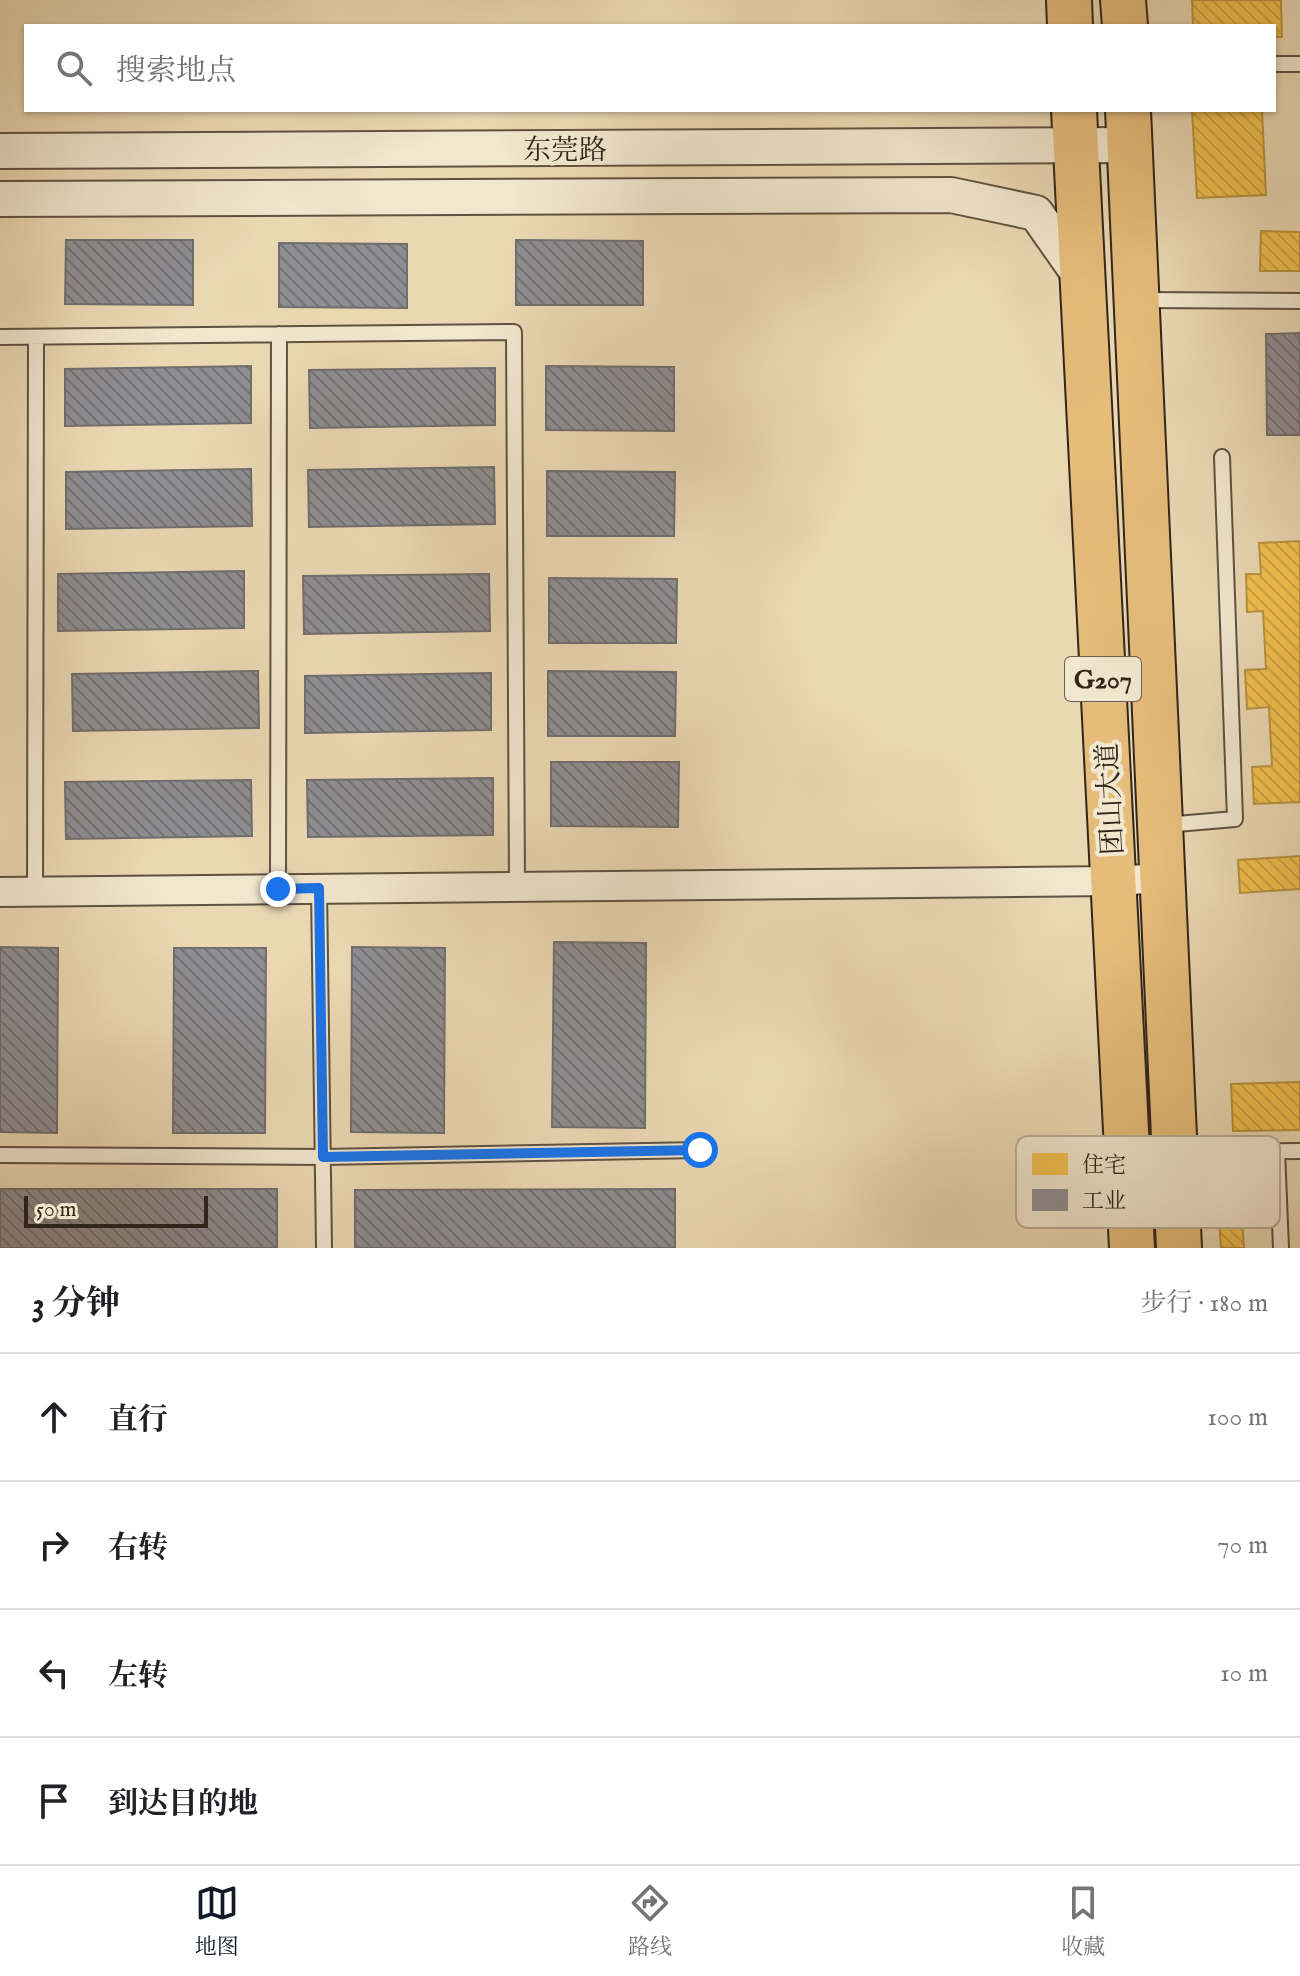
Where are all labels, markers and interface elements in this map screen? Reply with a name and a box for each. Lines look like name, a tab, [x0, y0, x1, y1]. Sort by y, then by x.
search box	[24, 24, 1276, 112]
icon: search	[52, 46, 96, 90]
text: 搜索地点	[116, 53, 236, 91]
street label: 东莞路	[523, 134, 607, 169]
road number: G207	[1065, 657, 1141, 701]
street label: 团山大道	[1091, 742, 1132, 856]
route end	[260, 871, 296, 907]
route start	[682, 1132, 718, 1168]
legend	[1016, 1136, 1280, 1228]
text: 住宅	[1082, 1152, 1126, 1180]
text: 工业	[1082, 1188, 1126, 1216]
scale bar	[24, 1192, 208, 1228]
text: 50 m	[36, 1196, 77, 1224]
text: 3 分钟	[32, 1283, 120, 1326]
text: 步行 · 180 m	[1141, 1287, 1268, 1320]
icon: ahead	[32, 1395, 76, 1439]
text: 100 m	[1207, 1401, 1268, 1434]
text: 直行	[108, 1402, 168, 1440]
icon: right	[32, 1523, 76, 1567]
text: 70 m	[1217, 1529, 1268, 1562]
text: 右转	[108, 1530, 168, 1568]
icon: left	[32, 1651, 76, 1695]
text: 10 m	[1220, 1657, 1268, 1690]
text: 左转	[108, 1658, 168, 1696]
icon: arrive	[32, 1779, 76, 1823]
text: 到达目的地	[108, 1786, 258, 1824]
tab: 地图	[195, 1881, 239, 1962]
tab: 路线	[628, 1881, 672, 1962]
tab: 收藏	[1061, 1881, 1105, 1962]

